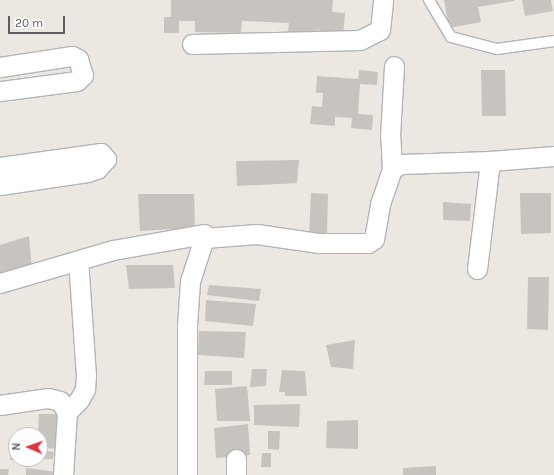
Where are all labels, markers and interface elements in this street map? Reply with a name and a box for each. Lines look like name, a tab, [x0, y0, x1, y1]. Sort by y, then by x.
scale bar	[10, 8, 67, 34]
text: 20 m	[15, 16, 43, 30]
north arrow	[8, 427, 48, 467]
text: N	[10, 442, 23, 451]

